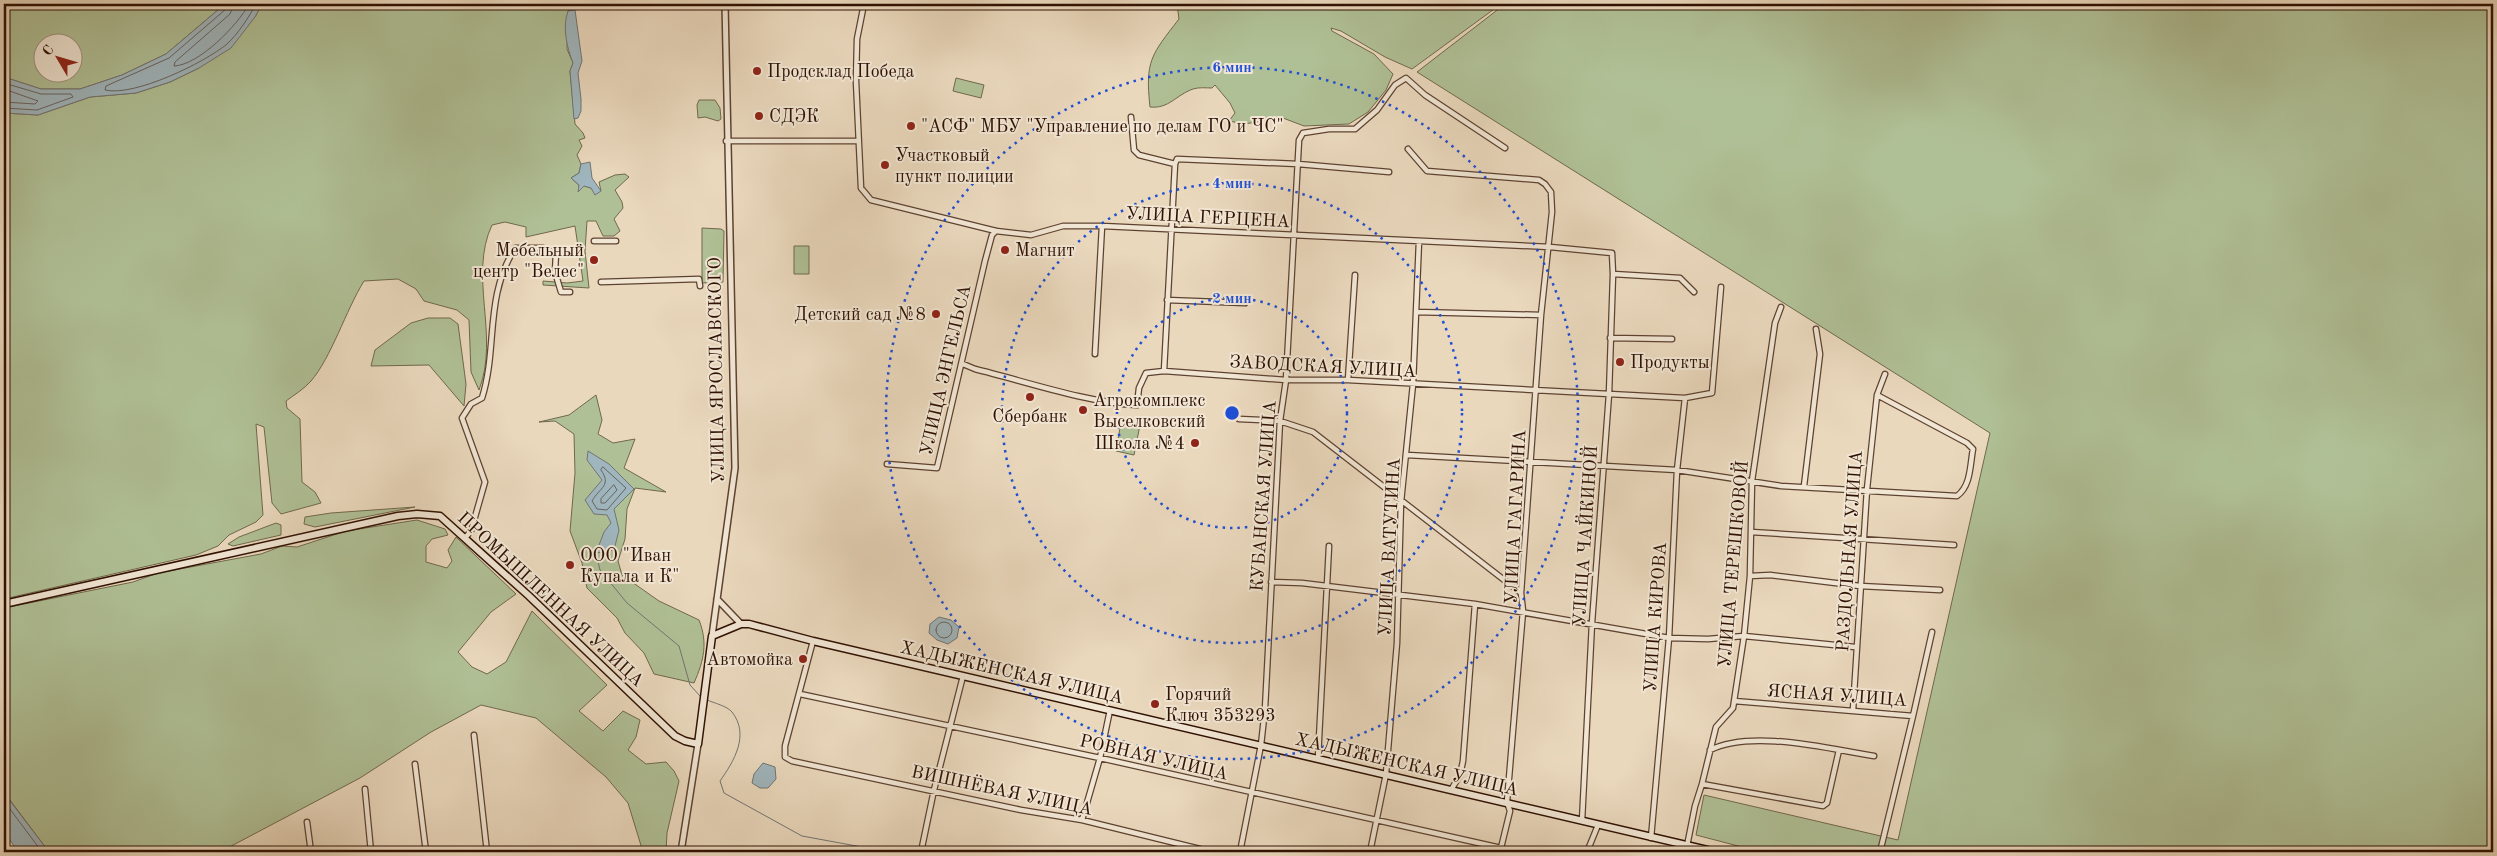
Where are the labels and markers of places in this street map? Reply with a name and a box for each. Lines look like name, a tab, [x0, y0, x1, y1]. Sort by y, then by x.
place label: Продсклад Победа	[767, 63, 915, 81]
marker: Продсклад Победа	[751, 65, 763, 77]
place label: СДЭК	[769, 108, 819, 126]
marker: СДЭК	[753, 110, 765, 122]
place label: "АСФ" МБУ "Управление по делам ГО и ЧС"	[921, 118, 1284, 136]
marker: "АСФ" МБУ "Управление по делам ГО и ЧС"	[905, 120, 917, 132]
place label: Участковый пункт полиции	[895, 147, 1014, 186]
marker: Участковый пункт полиции	[879, 159, 891, 171]
place label: Мебельный центр "Велес"	[473, 242, 584, 281]
place label: Магнит	[1015, 242, 1075, 260]
marker: Магнит	[999, 244, 1011, 256]
marker: Мебельный центр "Велес"	[588, 254, 600, 266]
place label: Детский сад №8	[794, 306, 926, 324]
marker: Детский сад №8	[930, 308, 942, 320]
place label: Продукты	[1630, 354, 1710, 372]
marker: Продукты	[1614, 356, 1626, 368]
marker: Сбербанк	[1024, 391, 1036, 403]
place label: Агрокомплекс Выселковский	[1093, 392, 1205, 431]
marker: Агрокомплекс Выселковский	[1077, 404, 1089, 416]
centre of rings	[1223, 404, 1241, 422]
place label: Сбербанк	[992, 408, 1068, 426]
place label: Школа №4	[1095, 435, 1185, 453]
marker: Школа №4	[1189, 437, 1201, 449]
place label: ООО "Иван Купала и К"	[580, 547, 679, 586]
marker: ООО "Иван Купала и К"	[564, 559, 576, 571]
place label: Автомойка	[706, 651, 793, 669]
marker: Автомойка	[797, 653, 809, 665]
place label: Горячий Ключ 353293	[1165, 686, 1276, 725]
marker: Горячий Ключ 353293	[1149, 698, 1161, 710]

